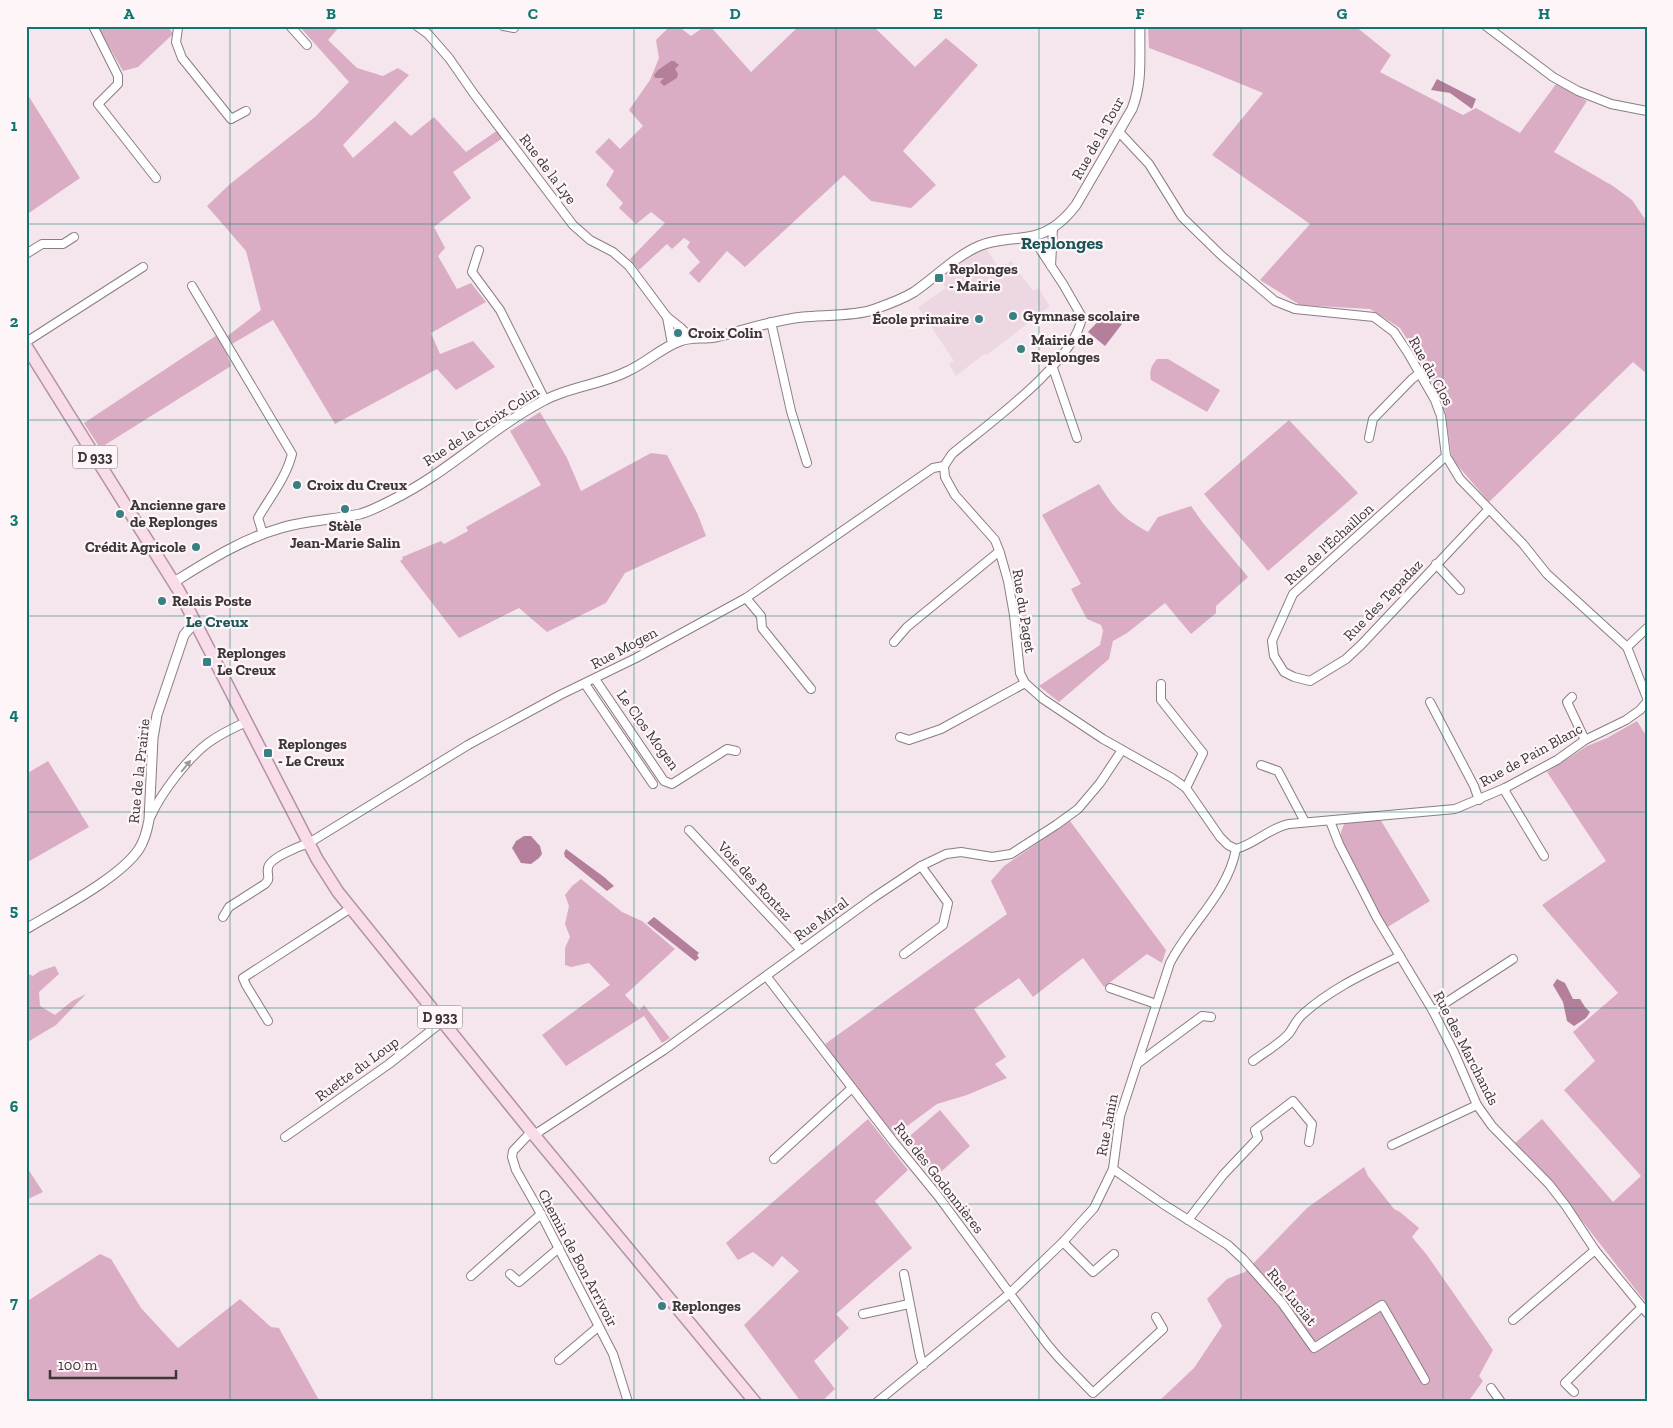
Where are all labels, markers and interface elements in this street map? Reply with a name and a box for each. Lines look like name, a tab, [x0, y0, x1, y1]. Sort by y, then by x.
text: A	[124, 4, 135, 23]
text: B	[326, 4, 336, 23]
text: C	[528, 4, 538, 23]
text: D	[729, 4, 741, 23]
text: E	[933, 4, 943, 23]
text: F	[1135, 4, 1145, 23]
text: G	[1337, 4, 1348, 23]
text: H	[1538, 4, 1550, 23]
street label: Rue de la Tour	[1068, 93, 1128, 183]
text: 1	[11, 116, 18, 135]
street label: Rue de la Lye	[516, 130, 580, 208]
district label: Replonges	[1021, 232, 1103, 254]
place label: Replonges - Mairie	[949, 260, 1018, 295]
marker: Replonges - Mairie	[933, 272, 945, 284]
place label: Gymnase scolaire	[1023, 307, 1140, 325]
place label: École primaire	[872, 310, 969, 328]
marker: Gymnase scolaire	[1007, 310, 1019, 322]
text: 2	[10, 312, 19, 331]
marker: École primaire	[973, 313, 985, 325]
place label: Croix Colin	[688, 324, 763, 342]
marker: Croix Colin	[672, 327, 684, 339]
place label: Mairie de Replonges	[1031, 331, 1100, 366]
street label: Rue du Clos	[1405, 333, 1457, 409]
marker: Mairie de Replonges	[1015, 343, 1027, 355]
street label: Rue de la Croix Colin	[420, 382, 543, 470]
road number: D 933	[72, 446, 118, 468]
place label: Croix du Creux	[307, 476, 407, 494]
marker: Croix du Creux	[291, 479, 303, 491]
place label: Ancienne gare de Replonges	[130, 496, 226, 531]
street label: Rue de l'Échaillon	[1281, 499, 1377, 589]
marker: Stèle Jean-Marie Salin	[339, 503, 351, 515]
marker: Ancienne gare de Replonges	[114, 508, 126, 520]
text: 3	[10, 509, 19, 528]
place label: Stèle Jean-Marie Salin	[290, 517, 400, 552]
place label: Crédit Agricole	[85, 538, 186, 556]
marker: Crédit Agricole	[190, 541, 202, 553]
street label: Rue des Tepadaz	[1340, 555, 1426, 645]
street label: Rue du Paget	[1008, 568, 1040, 655]
place label: Relais Poste	[172, 592, 251, 610]
marker: Relais Poste	[156, 595, 168, 607]
district label: Le Creux	[186, 612, 249, 631]
street label: Rue Mogen	[588, 623, 661, 673]
place label: Replonges Le Creux	[217, 644, 286, 679]
marker: Replonges Le Creux	[201, 656, 213, 668]
street label: Le Clos Mogen	[613, 687, 683, 774]
text: 4	[9, 705, 19, 724]
street label: Rue de la Prairie	[125, 718, 153, 824]
street label: Rue de Pain Blanc	[1477, 719, 1585, 791]
place label: Replonges - Le Creux	[278, 735, 347, 770]
marker: Replonges - Le Creux	[262, 747, 274, 759]
one-way arrow	[180, 759, 191, 772]
street label: Voie des Rontaz	[713, 837, 796, 924]
street label: Rue Miral	[790, 893, 852, 945]
text: 5	[10, 901, 18, 920]
street label: Rue des Marchands	[1429, 988, 1503, 1108]
road number: D 933	[418, 1006, 462, 1028]
street label: Ruette du Loup	[312, 1033, 402, 1105]
street label: Rue Janin	[1092, 1092, 1122, 1158]
text: 6	[10, 1097, 19, 1116]
street label: Rue des Godonnières	[890, 1119, 988, 1237]
street label: Chemin de Bon Arrivoir	[534, 1186, 622, 1330]
street label: Rue Luciat	[1263, 1265, 1321, 1330]
text: 7	[10, 1293, 18, 1312]
place label: Replonges	[672, 1297, 741, 1315]
marker: Replonges	[656, 1300, 668, 1312]
scale bar	[50, 1348, 176, 1380]
text: 100 m	[58, 1356, 97, 1374]

